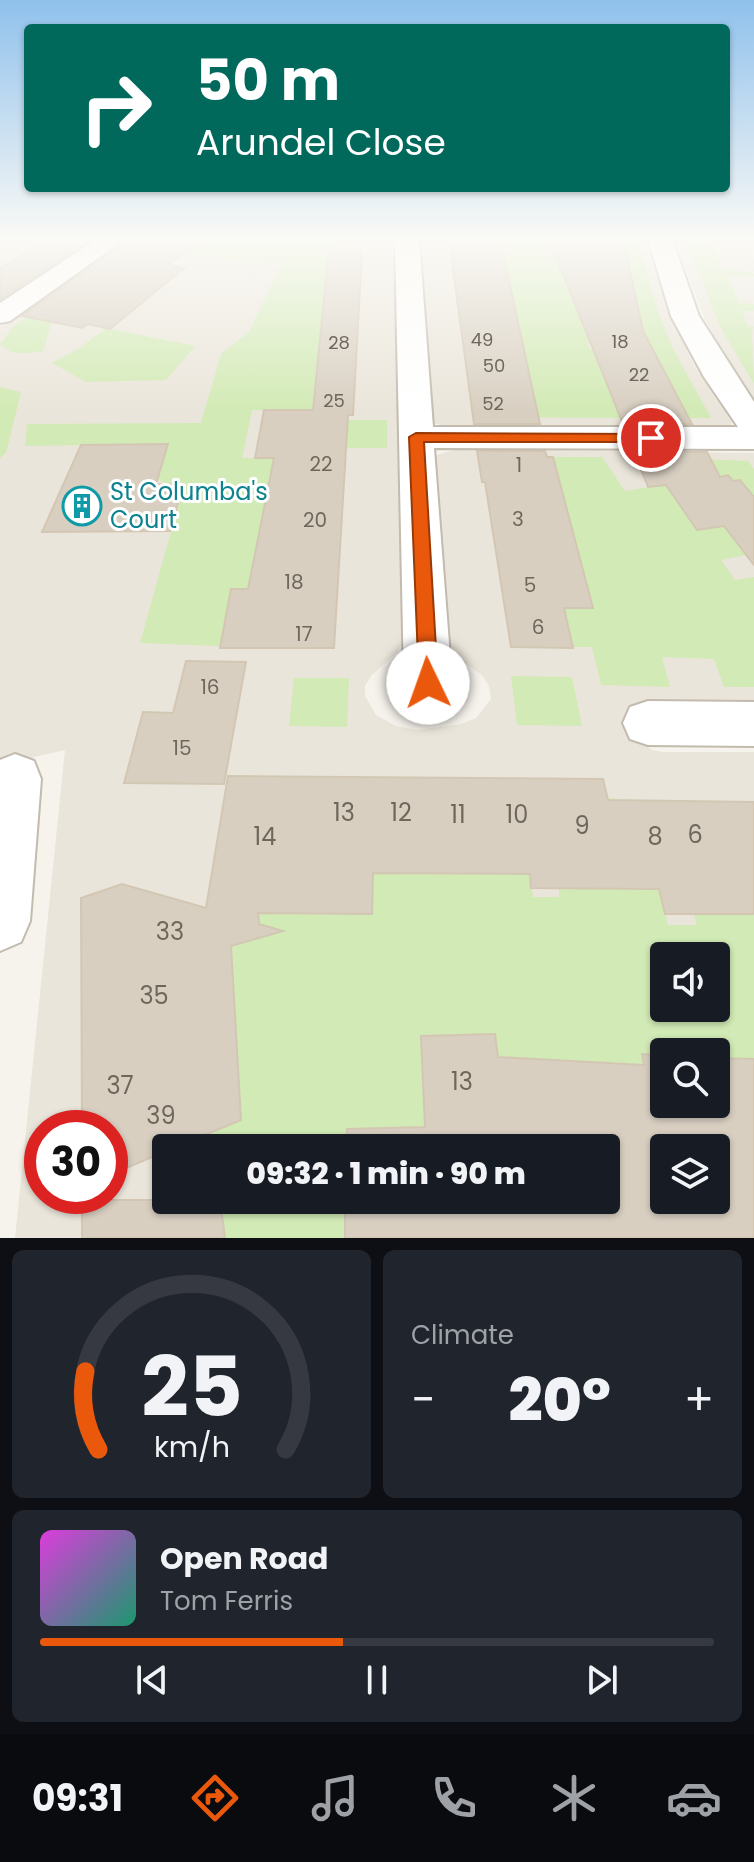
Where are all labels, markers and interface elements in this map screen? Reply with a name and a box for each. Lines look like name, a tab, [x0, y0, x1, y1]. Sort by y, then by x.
text: 50 m	[196, 41, 340, 120]
icon: right	[64, 56, 168, 160]
text: Arundel Close	[196, 117, 446, 168]
house number: 49	[471, 327, 493, 352]
house number: 18	[611, 329, 629, 354]
house number: 28	[328, 330, 350, 355]
house number: 50	[483, 353, 505, 378]
house number: 22	[629, 362, 649, 387]
house number: 25	[323, 388, 345, 413]
house number: 52	[482, 391, 504, 416]
pin	[617, 404, 685, 472]
icon: arrive	[629, 416, 673, 460]
house number: 22	[310, 450, 333, 478]
house number: 1	[516, 451, 522, 479]
place label: St Columba's Court	[110, 475, 268, 536]
building icon: St Columba's Court	[61, 485, 103, 527]
house number: 3	[512, 505, 524, 533]
house number: 20	[303, 506, 327, 534]
house number: 18	[284, 568, 304, 596]
house number: 5	[524, 571, 536, 599]
house number: 6	[532, 613, 544, 641]
house number: 17	[295, 620, 313, 648]
position arrow	[386, 641, 470, 725]
house number: 16	[200, 673, 220, 701]
house number: 15	[173, 734, 191, 762]
house number: 13	[333, 796, 355, 829]
house number: 12	[390, 796, 412, 829]
house number: 11	[450, 798, 466, 831]
house number: 10	[506, 798, 528, 831]
house number: 9	[574, 809, 590, 842]
house number: 6	[687, 818, 703, 851]
house number: 14	[254, 820, 276, 853]
house number: 8	[647, 820, 663, 853]
house number: 33	[156, 915, 184, 948]
map controls	[650, 942, 730, 1214]
button: sound	[650, 942, 730, 1022]
house number: 35	[139, 979, 169, 1012]
button: search	[650, 1038, 730, 1118]
house number: 13	[451, 1065, 473, 1098]
house number: 37	[106, 1069, 134, 1102]
house number: 39	[146, 1099, 176, 1132]
speed limit sign: 30	[24, 1110, 128, 1214]
button: layers	[650, 1134, 730, 1214]
text: 09:32 · 1 min · 90 m	[246, 1152, 526, 1195]
text: Climate	[411, 1317, 514, 1353]
text: 25	[141, 1329, 242, 1445]
text: 20°	[508, 1358, 611, 1442]
text: −	[411, 1369, 435, 1430]
text: +	[684, 1369, 714, 1430]
text: km/h	[153, 1427, 230, 1467]
text: Open Road	[160, 1537, 328, 1580]
text: Tom Ferris	[160, 1583, 293, 1619]
icon: previous	[130, 1658, 174, 1702]
icon: pause	[355, 1658, 399, 1702]
icon: next	[580, 1658, 624, 1702]
icon: directions	[187, 1770, 243, 1826]
icon: music	[307, 1770, 363, 1826]
icon: phone	[426, 1770, 482, 1826]
icon: climate	[546, 1770, 602, 1826]
icon: car	[666, 1770, 722, 1826]
text: 09:31	[32, 1773, 123, 1824]

